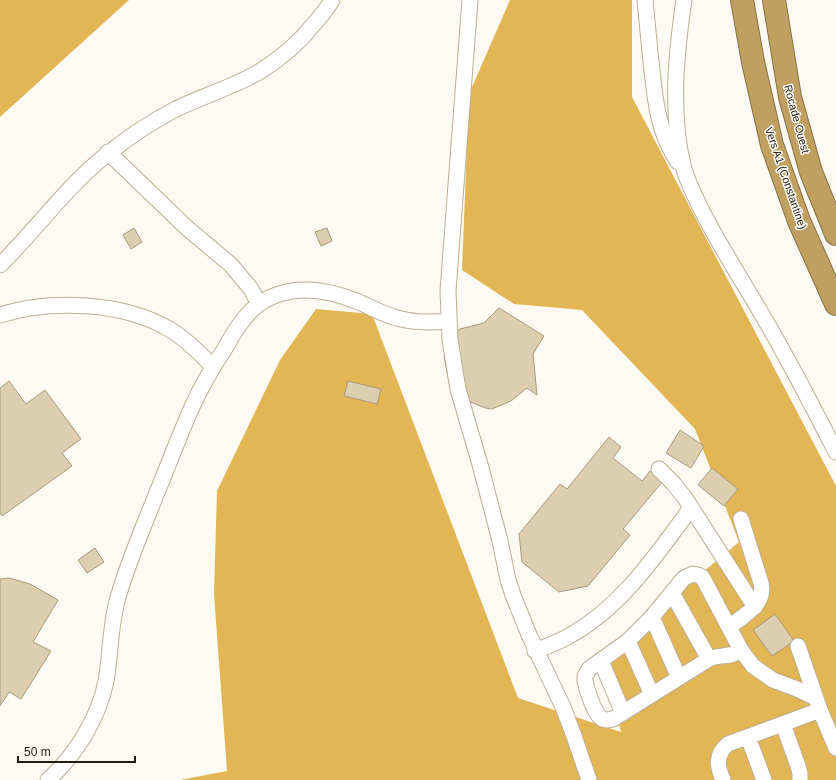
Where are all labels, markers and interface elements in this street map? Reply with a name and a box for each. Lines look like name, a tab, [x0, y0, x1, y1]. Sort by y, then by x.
street label: Rocade Ouest	[782, 83, 812, 155]
street label: Vers A1 (Constantine)	[763, 125, 809, 231]
scale bar	[18, 738, 135, 764]
text: 50 m	[24, 745, 51, 759]

